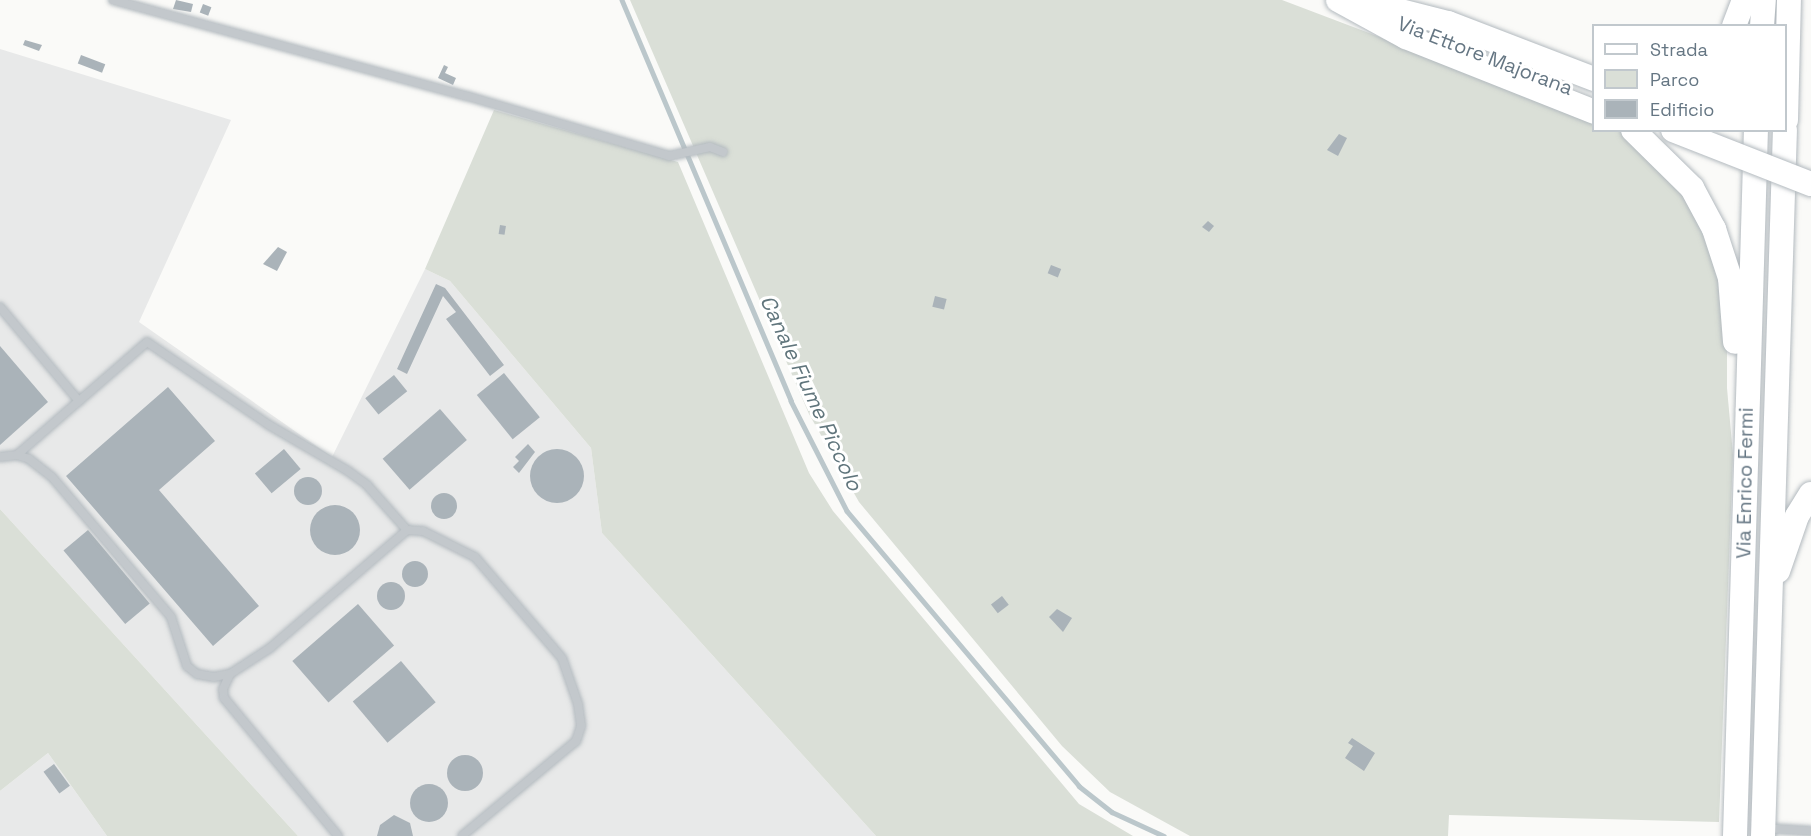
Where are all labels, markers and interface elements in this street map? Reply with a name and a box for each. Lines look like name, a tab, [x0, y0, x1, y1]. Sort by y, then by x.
street label: Via Ettore Majorana	[1394, 11, 1576, 101]
legend	[1592, 24, 1787, 132]
text: Strada	[1650, 38, 1708, 61]
text: Parco	[1650, 68, 1699, 91]
text: Edificio	[1650, 98, 1714, 121]
water label: Canale Fiume Piccolo	[755, 291, 867, 495]
street label: Via Enrico Fermi	[1732, 407, 1758, 559]

